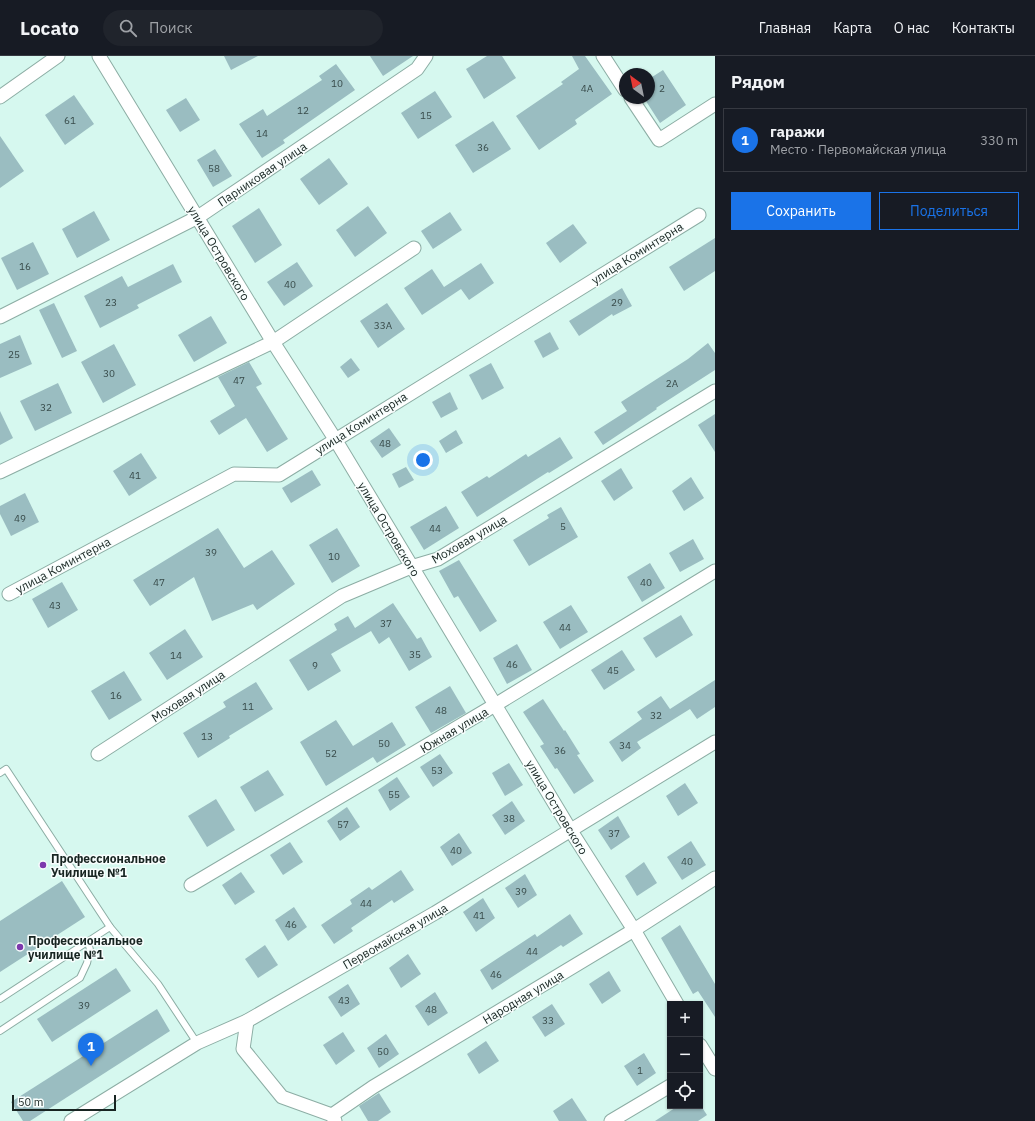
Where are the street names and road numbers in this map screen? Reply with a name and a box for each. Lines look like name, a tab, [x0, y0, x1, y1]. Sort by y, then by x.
street label: Парниковая улица	[215, 138, 310, 209]
street label: улица Островского	[185, 203, 253, 303]
street label: улица Коминтерна	[588, 218, 686, 287]
street label: улица Коминтерна	[312, 388, 410, 457]
street label: улица Островского	[355, 479, 423, 579]
street label: Моховая улица	[429, 511, 510, 567]
street label: улица Коминтерна	[13, 533, 114, 596]
street label: Моховая улица	[148, 666, 228, 725]
street label: Южная улица	[417, 704, 491, 756]
street label: улица Островского	[523, 757, 591, 857]
street label: Первомайская улица	[340, 900, 451, 972]
street label: Народная улица	[480, 967, 567, 1027]

